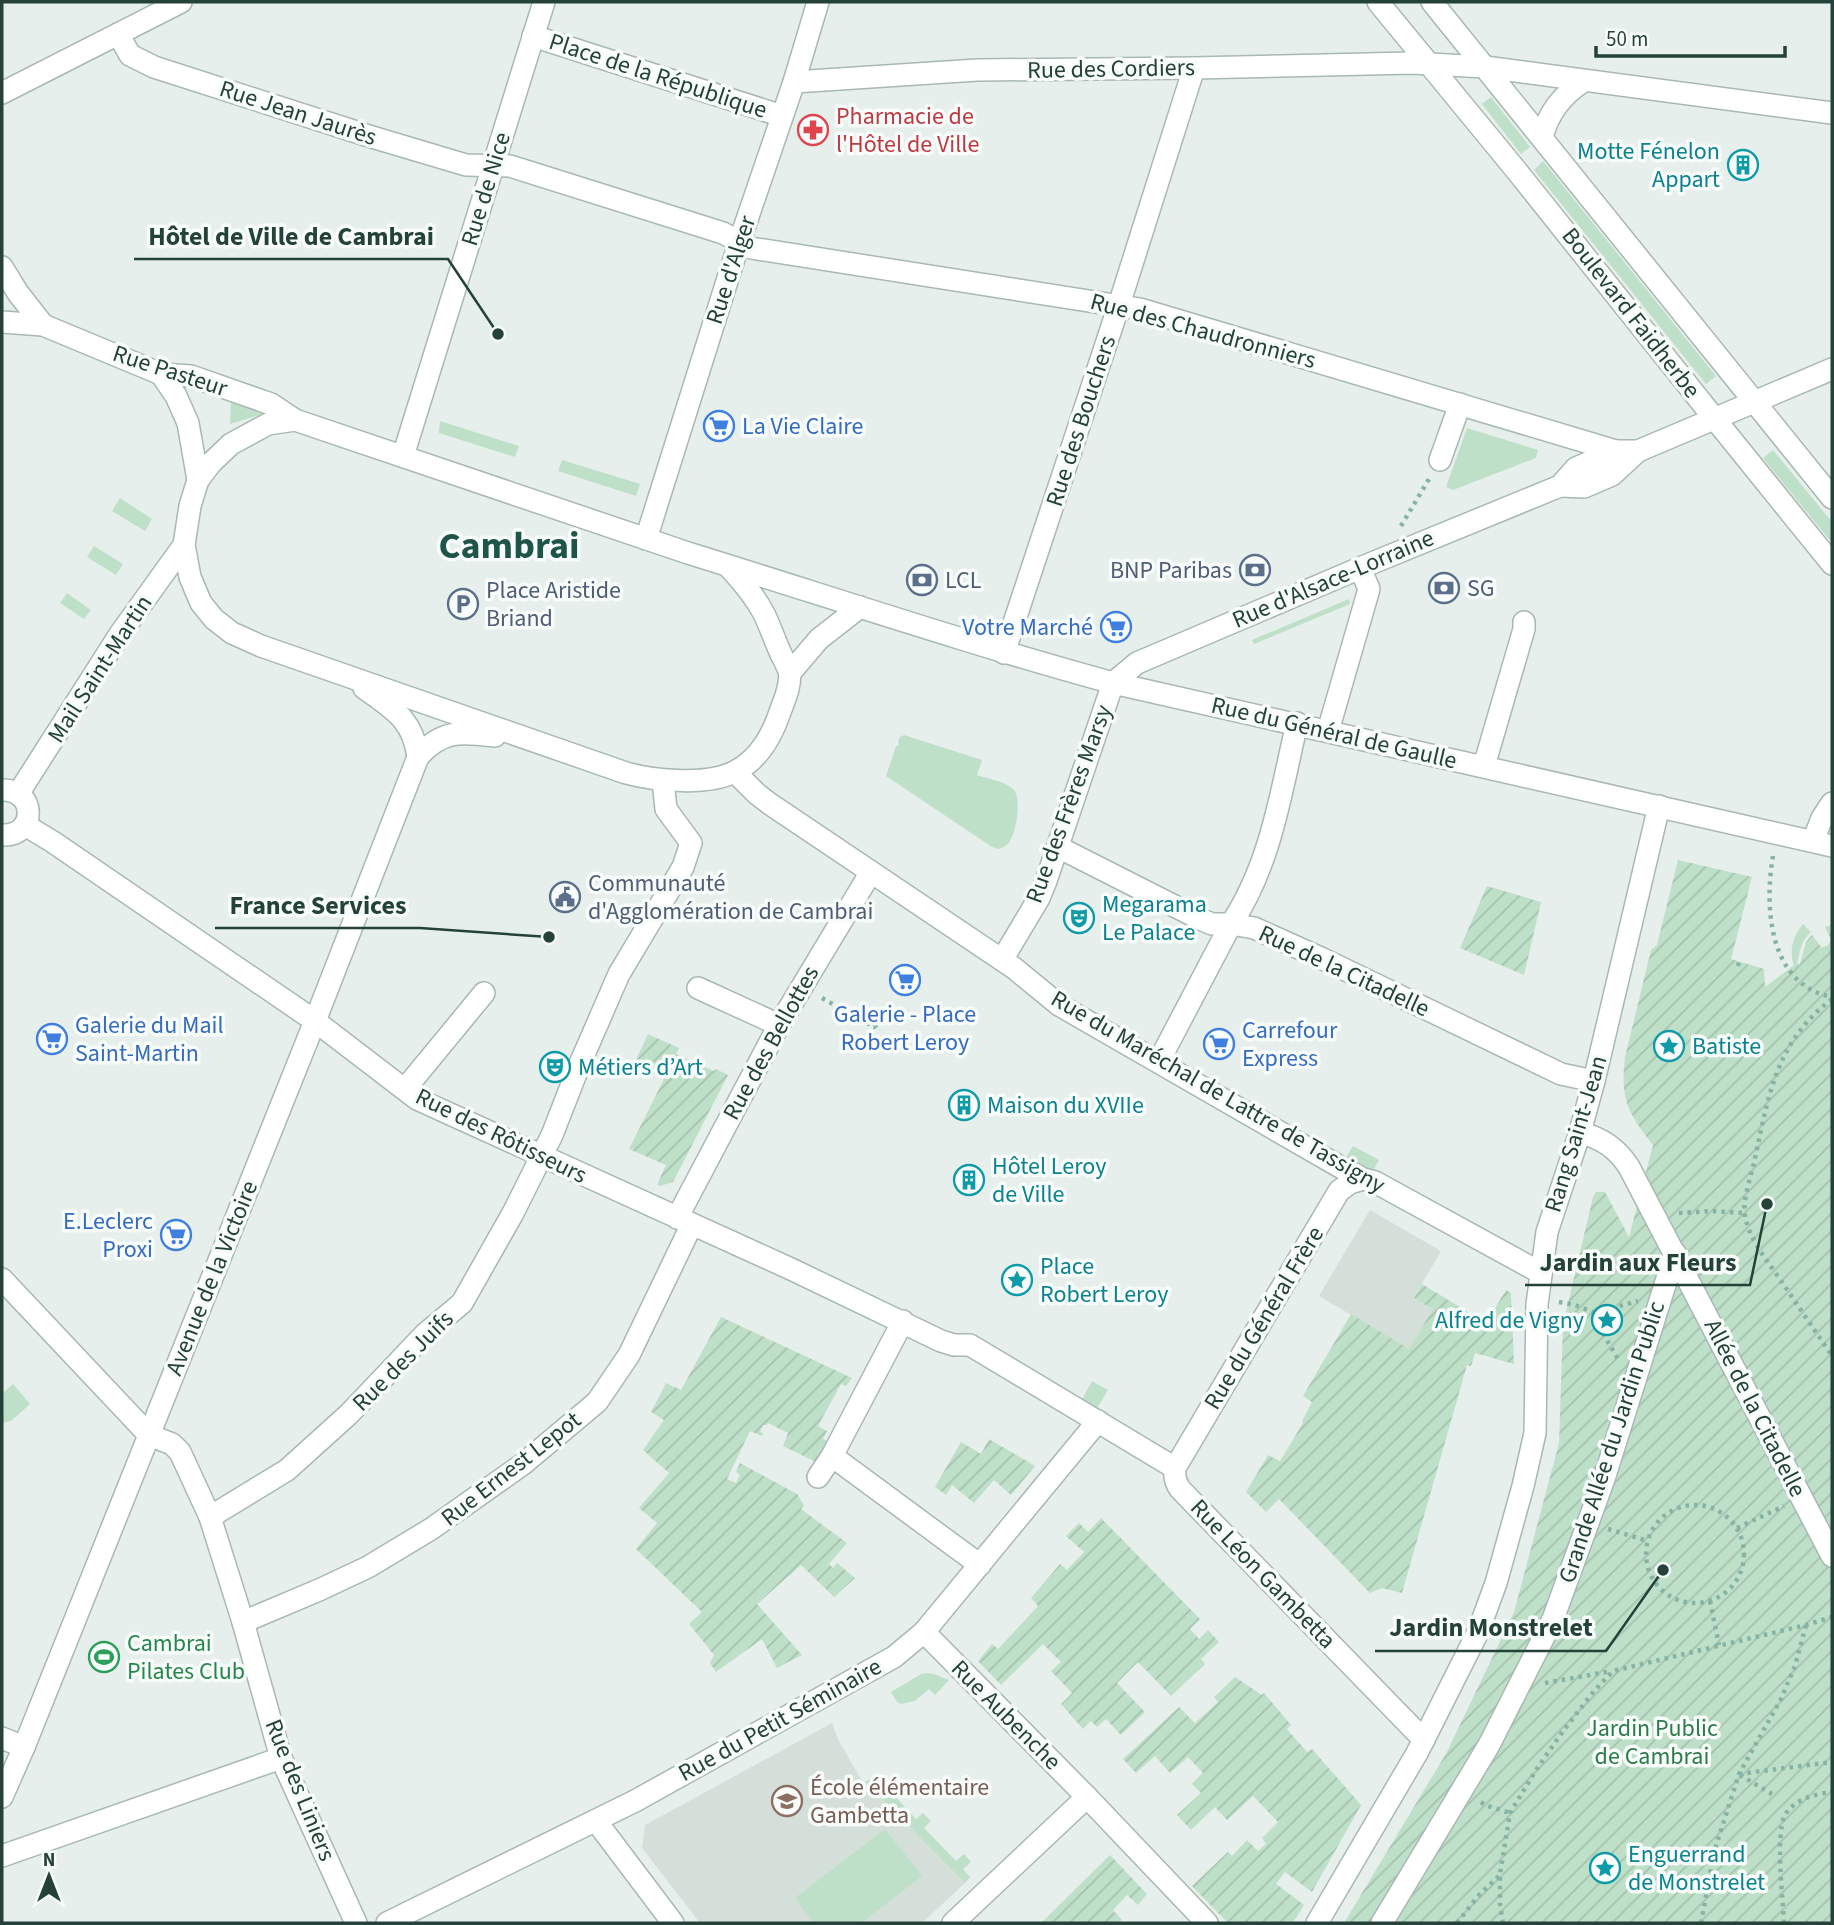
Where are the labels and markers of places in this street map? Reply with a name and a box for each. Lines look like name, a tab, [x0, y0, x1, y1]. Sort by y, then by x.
place label: Pharmacie de l'Hôtel de Ville	[836, 99, 979, 162]
pharmacy icon: Pharmacie de l'Hôtel de Ville	[796, 113, 830, 147]
place label: Motte Fénelon Appart	[1577, 134, 1720, 197]
building icon: Motte Fénelon Appart	[1726, 148, 1760, 182]
callout: Hôtel de Ville de Cambrai	[134, 212, 448, 259]
supermarket icon: La Vie Claire	[702, 409, 736, 443]
place label: La Vie Claire	[742, 409, 863, 444]
place label: BNP Paribas	[1110, 553, 1232, 588]
bank icon: BNP Paribas	[1238, 553, 1272, 587]
bank icon: LCL	[905, 563, 939, 597]
place label: LCL	[945, 563, 982, 598]
bank icon: SG	[1427, 571, 1461, 605]
place label: SG	[1467, 571, 1495, 606]
place label: Place Aristide Briand	[486, 573, 621, 636]
parking icon: Place Aristide Briand	[446, 587, 480, 621]
place label: Votre Marché	[962, 610, 1093, 645]
supermarket icon: Votre Marché	[1099, 610, 1133, 644]
place label: Communauté d'Agglomération de Cambrai	[588, 866, 873, 929]
public building icon: Communauté d'Agglomération de Cambrai	[548, 880, 582, 914]
callout: France Services	[215, 881, 420, 928]
place label: Megarama Le Palace	[1102, 887, 1207, 950]
theatre icon: Megarama Le Palace	[1062, 901, 1096, 935]
supermarket icon: Galerie - Place Robert Leroy	[888, 963, 922, 997]
place label: Galerie - Place Robert Leroy	[834, 997, 976, 1060]
place label: Galerie du Mail Saint-Martin	[75, 1008, 224, 1071]
place label: Carrefour Express	[1242, 1013, 1338, 1076]
supermarket icon: Galerie du Mail Saint-Martin	[35, 1022, 69, 1056]
supermarket icon: Carrefour Express	[1202, 1027, 1236, 1061]
place icon: Batiste	[1652, 1029, 1686, 1063]
place label: Batiste	[1692, 1029, 1761, 1064]
theatre icon: Métiers d’Art	[538, 1050, 572, 1084]
place label: Métiers d’Art	[578, 1050, 703, 1085]
building icon: Maison du XVIIe	[947, 1088, 981, 1122]
place label: Maison du XVIIe	[987, 1088, 1144, 1123]
place label: Hôtel Leroy de Ville	[992, 1149, 1106, 1212]
building icon: Hôtel Leroy de Ville	[952, 1163, 986, 1197]
place label: E.Leclerc Proxi	[63, 1204, 153, 1267]
supermarket icon: E.Leclerc Proxi	[159, 1218, 193, 1252]
callout: Jardin aux Fleurs	[1525, 1238, 1750, 1285]
place label: Place Robert Leroy	[1040, 1249, 1168, 1312]
place icon: Place Robert Leroy	[1000, 1263, 1034, 1297]
place label: Alfred de Vigny	[1435, 1303, 1584, 1338]
place icon: Alfred de Vigny	[1590, 1303, 1624, 1337]
callout: Jardin Monstrelet	[1375, 1604, 1606, 1651]
place label: Cambrai Pilates Club	[127, 1626, 245, 1689]
sports icon: Cambrai Pilates Club	[87, 1640, 121, 1674]
place label: École élémentaire Gambetta	[810, 1770, 989, 1833]
school or university icon: École élémentaire Gambetta	[770, 1784, 804, 1818]
place label: Enguerrand de Monstrelet	[1628, 1837, 1765, 1900]
place icon: Enguerrand de Monstrelet	[1588, 1851, 1622, 1885]

